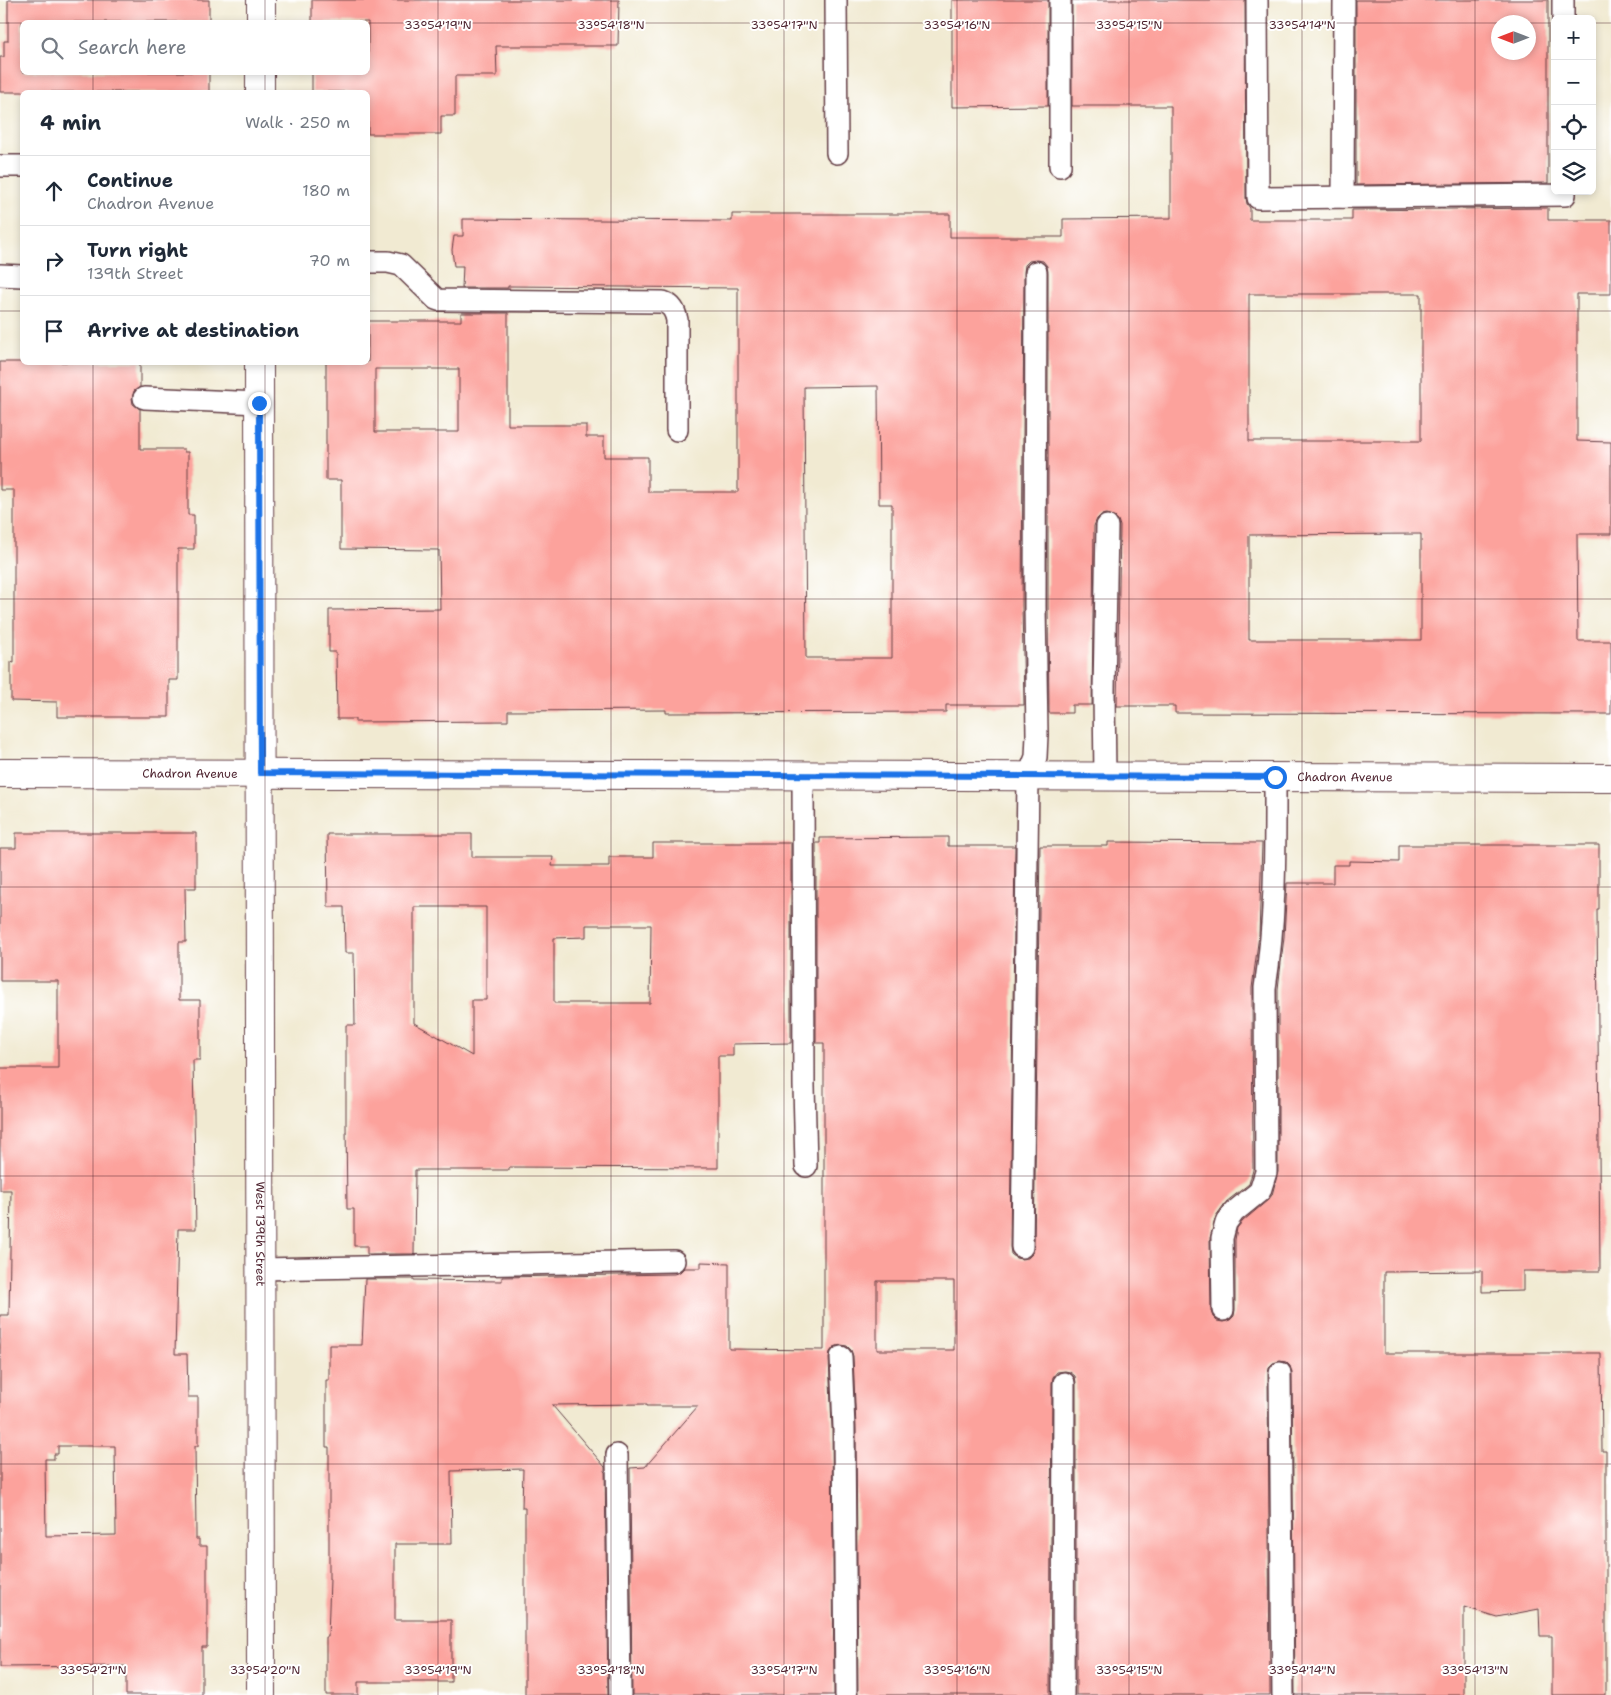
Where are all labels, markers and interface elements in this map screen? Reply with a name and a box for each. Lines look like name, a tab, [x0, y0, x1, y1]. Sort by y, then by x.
north arrow	[1491, 15, 1536, 60]
map controls	[1551, 15, 1596, 195]
button: +	[1551, 15, 1596, 60]
text: 33°54'19"N	[404, 17, 472, 33]
text: 33°54'18"N	[577, 17, 645, 33]
text: 33°54'17"N	[750, 17, 818, 33]
text: 33°54'16"N	[924, 17, 990, 33]
text: 33°54'15"N	[1096, 17, 1162, 33]
text: 33°54'14"N	[1268, 17, 1336, 33]
search box	[20, 20, 370, 75]
icon: search	[38, 34, 66, 62]
text: Search here	[78, 35, 187, 60]
button: −	[1551, 60, 1596, 105]
button: locate	[1551, 105, 1596, 150]
text: 4 min	[40, 109, 101, 137]
text: Walk · 250 m	[245, 112, 350, 133]
button: layers	[1551, 150, 1596, 195]
text: Continue	[87, 168, 173, 193]
icon: ahead	[40, 177, 68, 205]
text: 180 m	[302, 180, 350, 201]
text: Chadron Avenue	[87, 193, 214, 214]
text: Turn right	[87, 238, 188, 263]
icon: right	[40, 247, 68, 275]
text: 70 m	[309, 250, 350, 271]
text: 139th Street	[87, 263, 183, 284]
icon: arrive	[40, 317, 68, 345]
text: Arrive at destination	[87, 318, 299, 343]
route end	[248, 392, 271, 415]
street label: Chadron Avenue	[142, 765, 238, 782]
route start	[1264, 766, 1287, 789]
street label: Chadron Avenue	[1297, 769, 1393, 785]
street label: West 139th Street	[252, 1181, 268, 1287]
text: 33°54'21"N	[59, 1662, 127, 1678]
text: 33°54'20"N	[230, 1662, 300, 1678]
text: 33°54'19"N	[404, 1662, 472, 1678]
text: 33°54'18"N	[577, 1662, 645, 1678]
text: 33°54'17"N	[750, 1662, 818, 1678]
text: 33°54'16"N	[924, 1662, 990, 1678]
text: 33°54'15"N	[1096, 1662, 1162, 1678]
text: 33°54'14"N	[1268, 1662, 1336, 1678]
text: 33°54'13"N	[1442, 1662, 1509, 1678]

